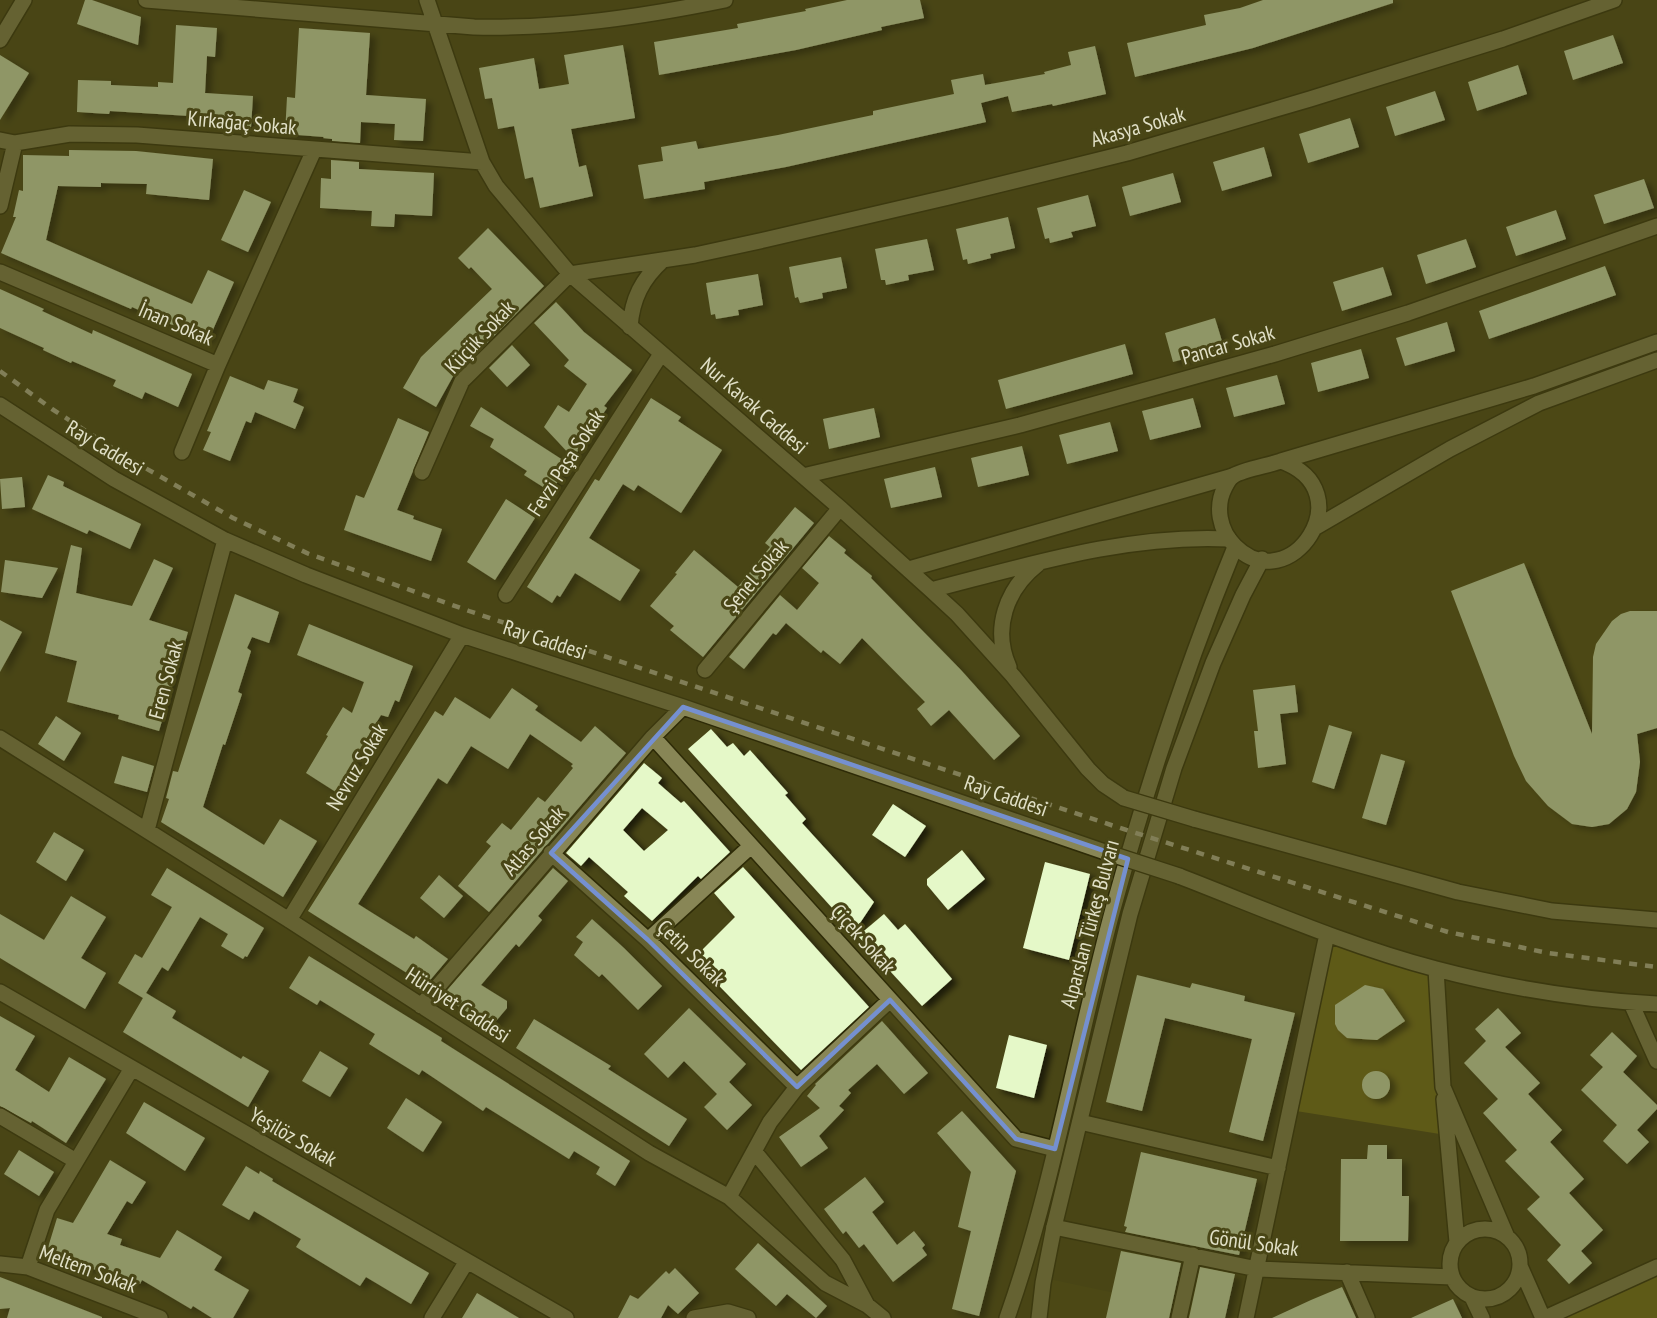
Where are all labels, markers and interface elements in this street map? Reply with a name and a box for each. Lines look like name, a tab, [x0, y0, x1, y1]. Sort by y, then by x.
street label: Akasya Sokak	[1087, 100, 1188, 153]
street label: Kırkağaç Sokak	[187, 104, 297, 141]
street label: Küçük Sokak	[439, 294, 521, 379]
street label: İnan Sokak	[135, 296, 218, 351]
street label: Pancar Sokak	[1178, 318, 1277, 371]
street label: Nur Kavak Caddesi	[695, 352, 814, 460]
street label: Fevzi Paşa Sokak	[521, 404, 610, 521]
street label: Ray Caddesi	[61, 414, 149, 481]
street label: Şenel Sokak	[717, 533, 794, 618]
street label: Ray Caddesi	[500, 613, 590, 666]
street label: Eren Sokak	[142, 638, 189, 722]
street label: Nevruz Sokak	[320, 718, 393, 815]
street label: Ray Caddesi	[961, 769, 1051, 822]
street label: Atlas Sokak	[496, 800, 571, 881]
street label: Alparslan Türkeş Bulvarı	[1054, 837, 1125, 1011]
street label: Çiçek Sokak	[825, 898, 902, 979]
street label: Çetin Sokak	[652, 914, 731, 992]
street label: Hürriyet Caddesi	[401, 961, 516, 1048]
street label: Yeşilöz Sokak	[245, 1101, 342, 1172]
street label: Gönül Sokak	[1208, 1223, 1300, 1262]
street label: Meltem Sokak	[36, 1238, 141, 1299]

